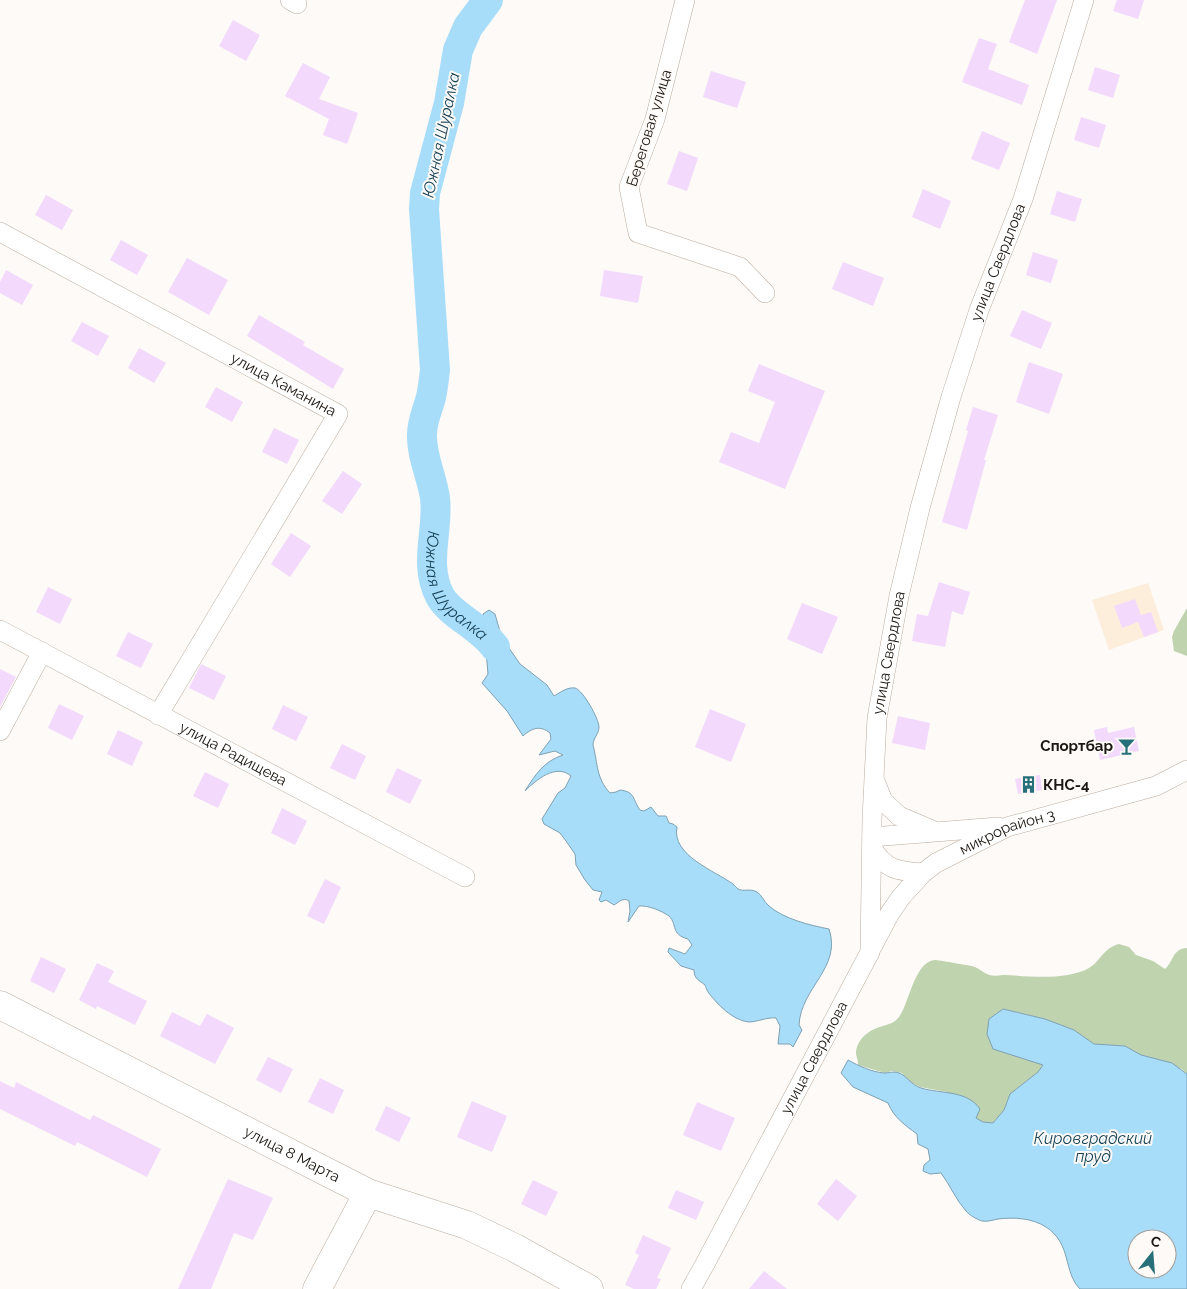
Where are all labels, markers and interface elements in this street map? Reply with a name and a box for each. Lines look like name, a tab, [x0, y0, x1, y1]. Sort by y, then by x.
street label: Береговая улица	[623, 67, 675, 189]
water label: Южная Шуралка	[418, 70, 464, 199]
street label: улица Свердлова	[967, 201, 1029, 324]
street label: улица Каманина	[228, 349, 339, 420]
water label: Южная Шуралка	[422, 530, 492, 644]
street label: улица Свердлова	[869, 589, 909, 716]
street label: улица Радищева	[176, 718, 290, 790]
bar icon: Спортбар	[1117, 736, 1137, 756]
place label: Спортбар	[1040, 737, 1113, 755]
building icon: КНС-4	[1019, 775, 1039, 795]
place label: КНС-4	[1043, 776, 1090, 794]
street label: микрорайон 3	[956, 805, 1057, 859]
street label: улица Свердлова	[777, 998, 851, 1117]
street label: улица 8 Марта	[241, 1122, 343, 1186]
water label: Кировградский пруд	[1034, 1129, 1152, 1166]
north arrow	[1127, 1229, 1177, 1279]
text: С	[1149, 1233, 1163, 1251]

